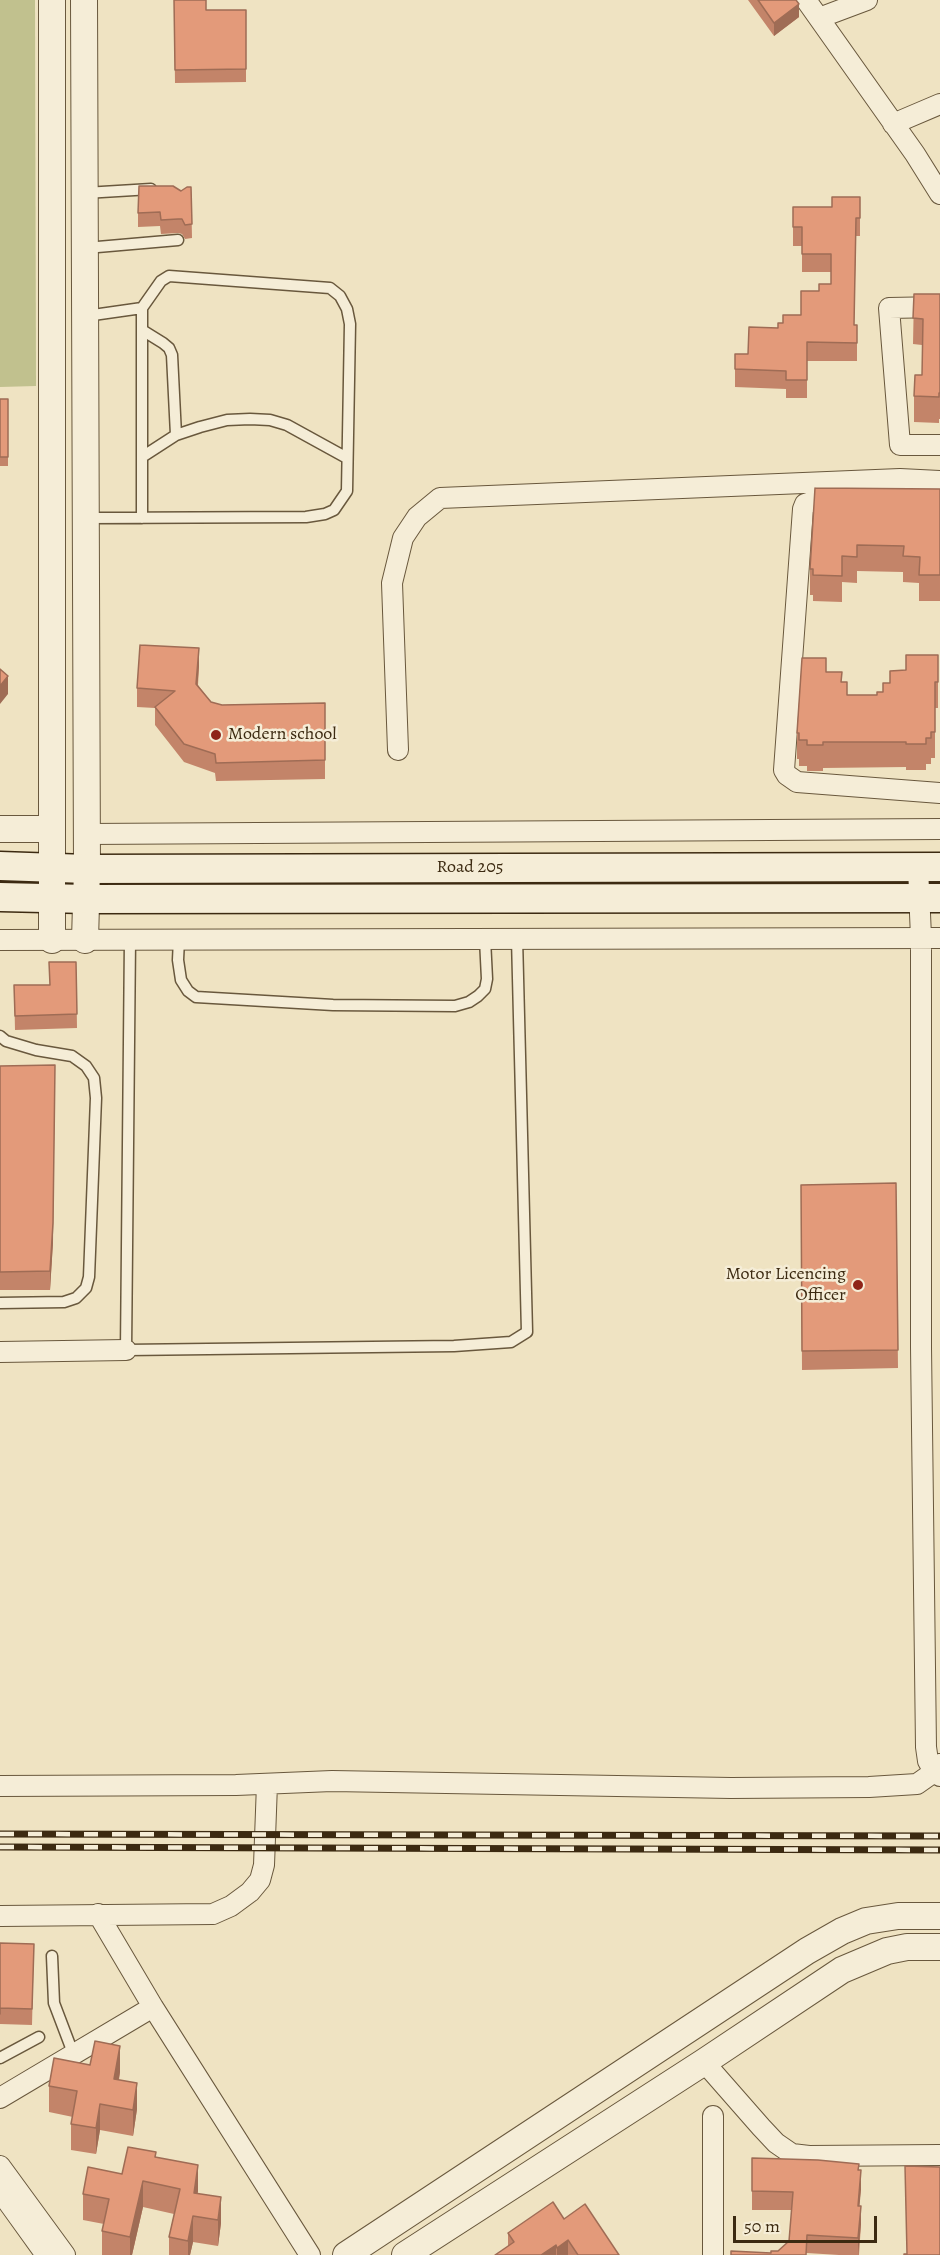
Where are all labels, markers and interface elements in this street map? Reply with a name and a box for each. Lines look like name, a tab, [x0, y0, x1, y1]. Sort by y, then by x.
place label: Modern school	[228, 724, 337, 746]
marker: Modern school	[209, 728, 223, 742]
street label: Road 205	[437, 857, 503, 879]
place label: Motor Licencing Officer	[726, 1264, 846, 1306]
marker: Motor Licencing Officer	[851, 1278, 865, 1292]
scale bar	[736, 2204, 880, 2242]
text: 50 m	[744, 2214, 780, 2238]

